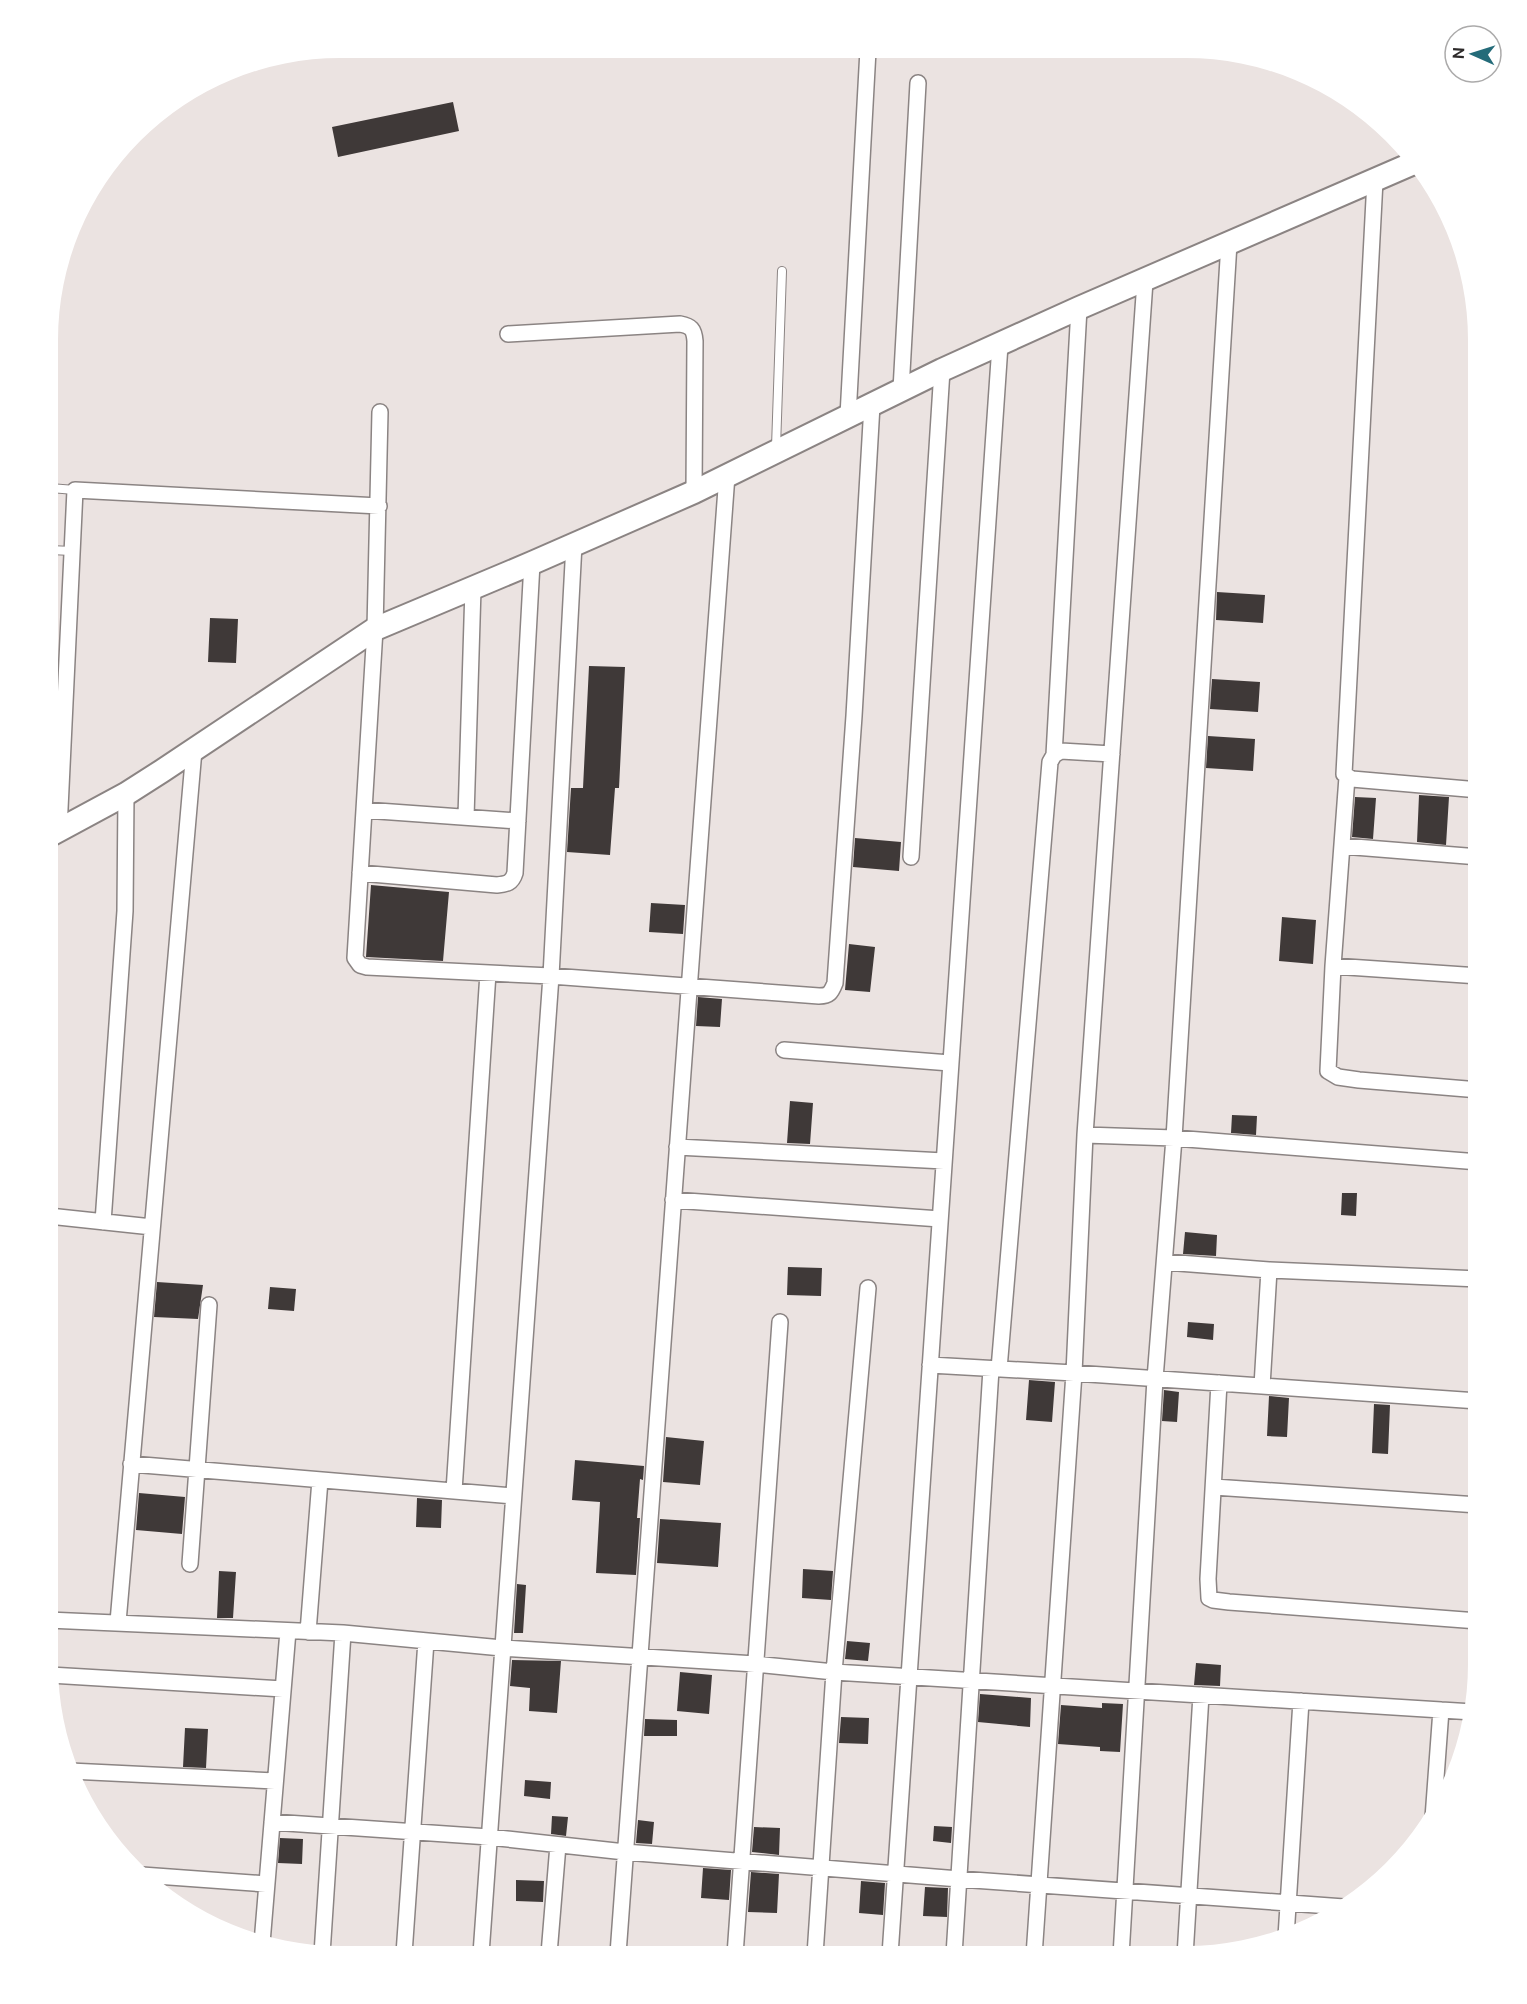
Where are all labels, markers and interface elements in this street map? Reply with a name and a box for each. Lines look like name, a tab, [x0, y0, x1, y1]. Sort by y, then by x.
north arrow	[1443, 24, 1503, 84]
text: N	[1448, 47, 1469, 60]

